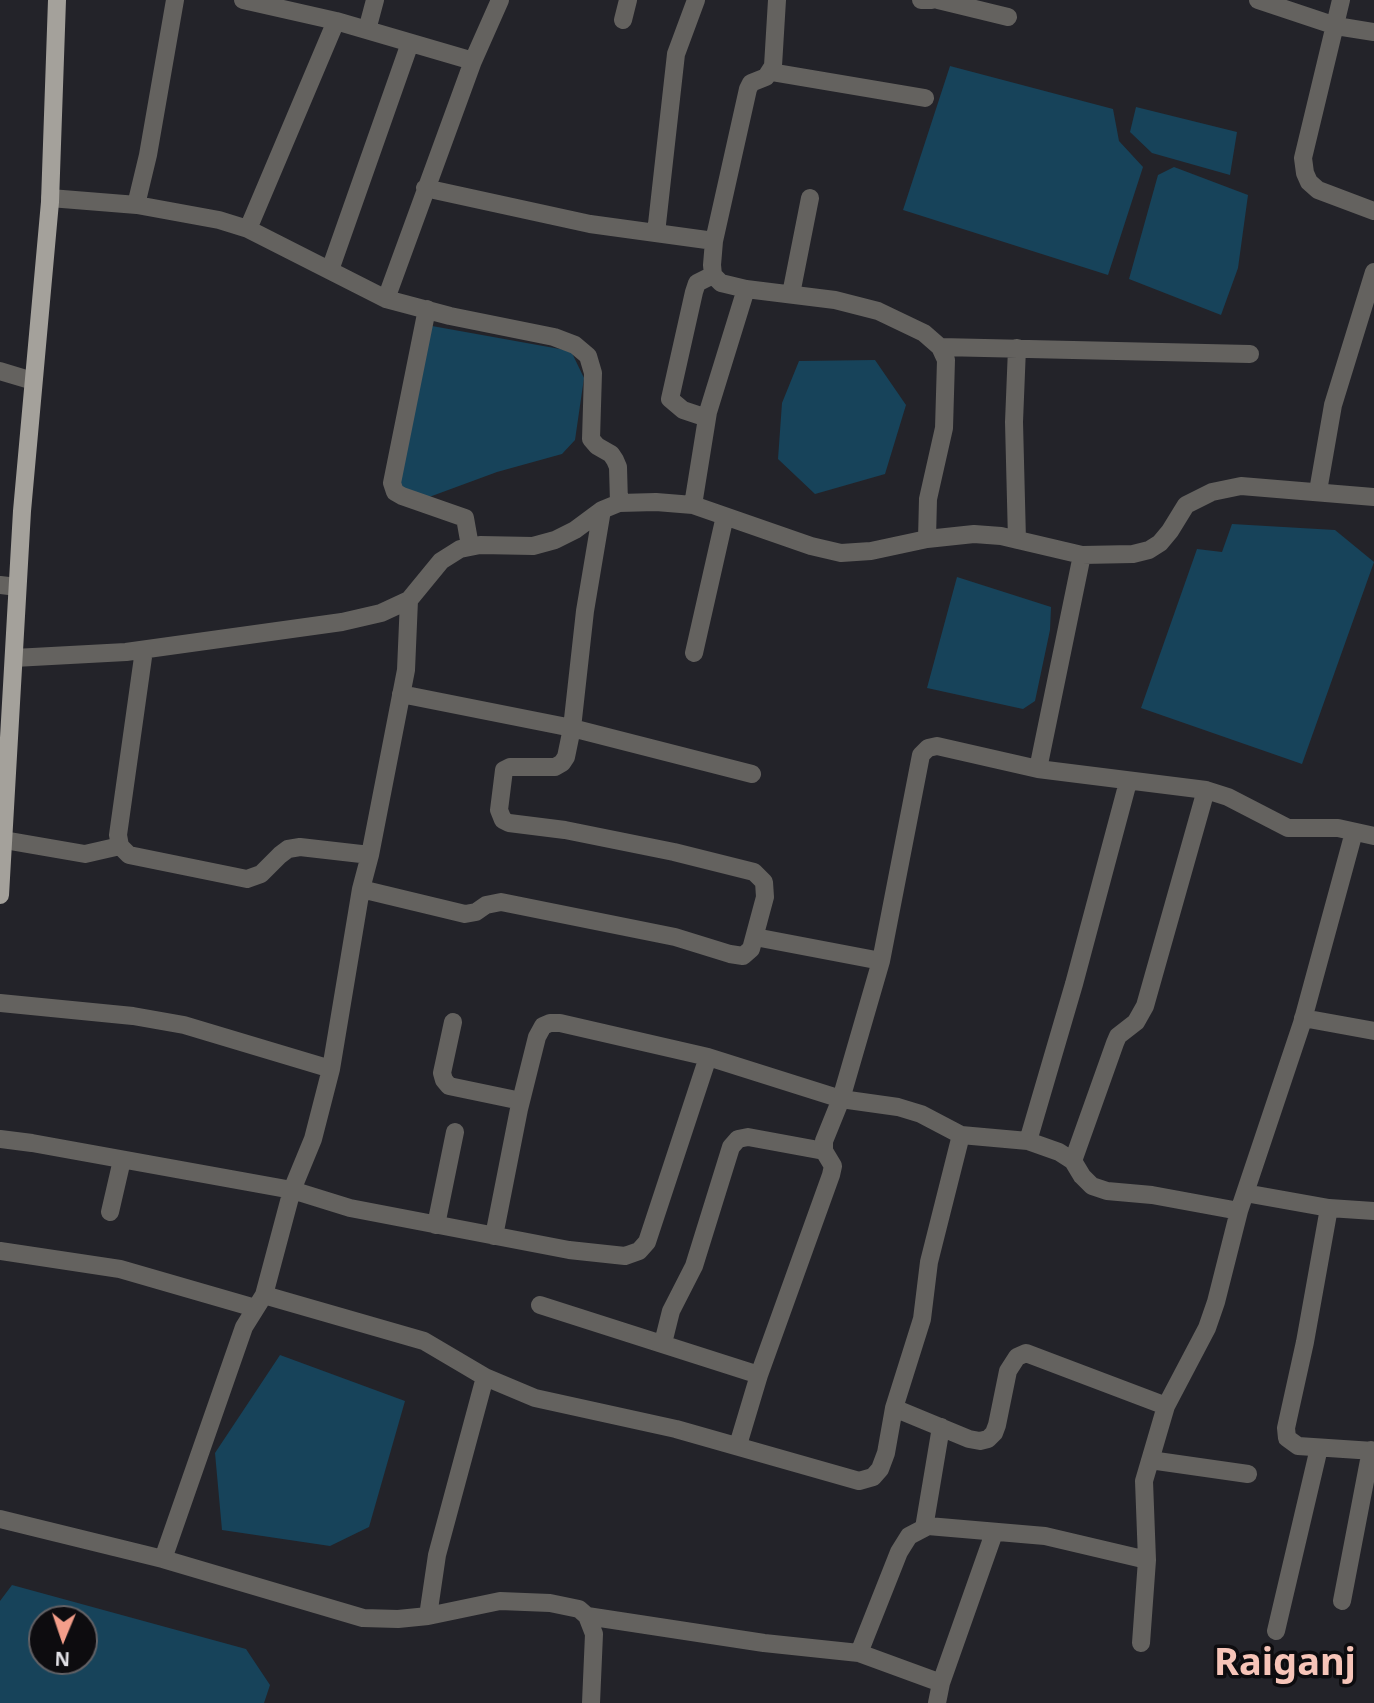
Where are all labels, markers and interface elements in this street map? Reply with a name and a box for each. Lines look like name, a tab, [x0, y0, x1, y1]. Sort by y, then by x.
north arrow	[28, 1605, 98, 1675]
district label: Raiganj	[1214, 1641, 1356, 1687]
text: N	[54, 1646, 71, 1672]

